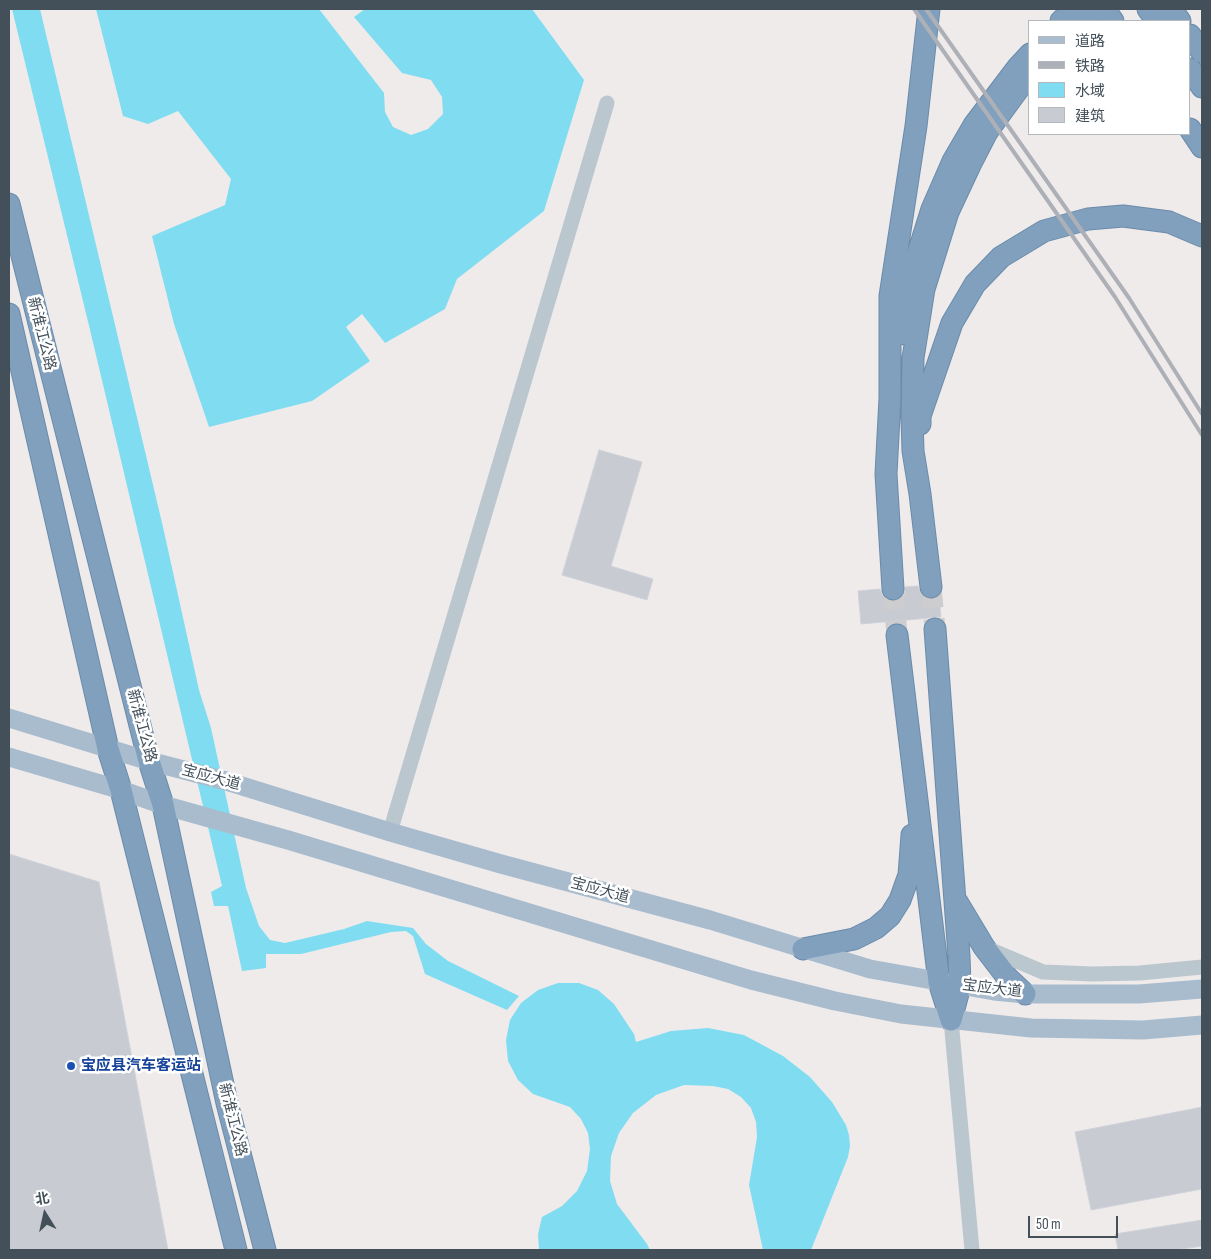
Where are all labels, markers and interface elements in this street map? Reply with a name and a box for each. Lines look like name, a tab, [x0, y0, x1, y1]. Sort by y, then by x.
legend	[1028, 20, 1191, 135]
text: 道路	[1075, 32, 1105, 51]
text: 铁路	[1075, 57, 1105, 76]
text: 水域	[1075, 82, 1105, 101]
text: 建筑	[1075, 107, 1105, 126]
street label: 新淮江公路	[23, 295, 59, 373]
street label: 新淮江公路	[123, 687, 159, 765]
street label: 宝应大道	[180, 762, 242, 794]
street label: 宝应大道	[569, 875, 631, 907]
street label: 宝应大道	[961, 976, 1023, 1002]
place label: 宝应县汽车客运站	[81, 1057, 201, 1075]
marker: 宝应县汽车客运站	[65, 1060, 77, 1072]
street label: 新淮江公路	[214, 1081, 250, 1159]
north arrow	[20, 1189, 70, 1239]
text: 北	[34, 1189, 51, 1208]
scale bar	[1031, 1206, 1121, 1238]
text: 50 m	[1036, 1215, 1061, 1234]

